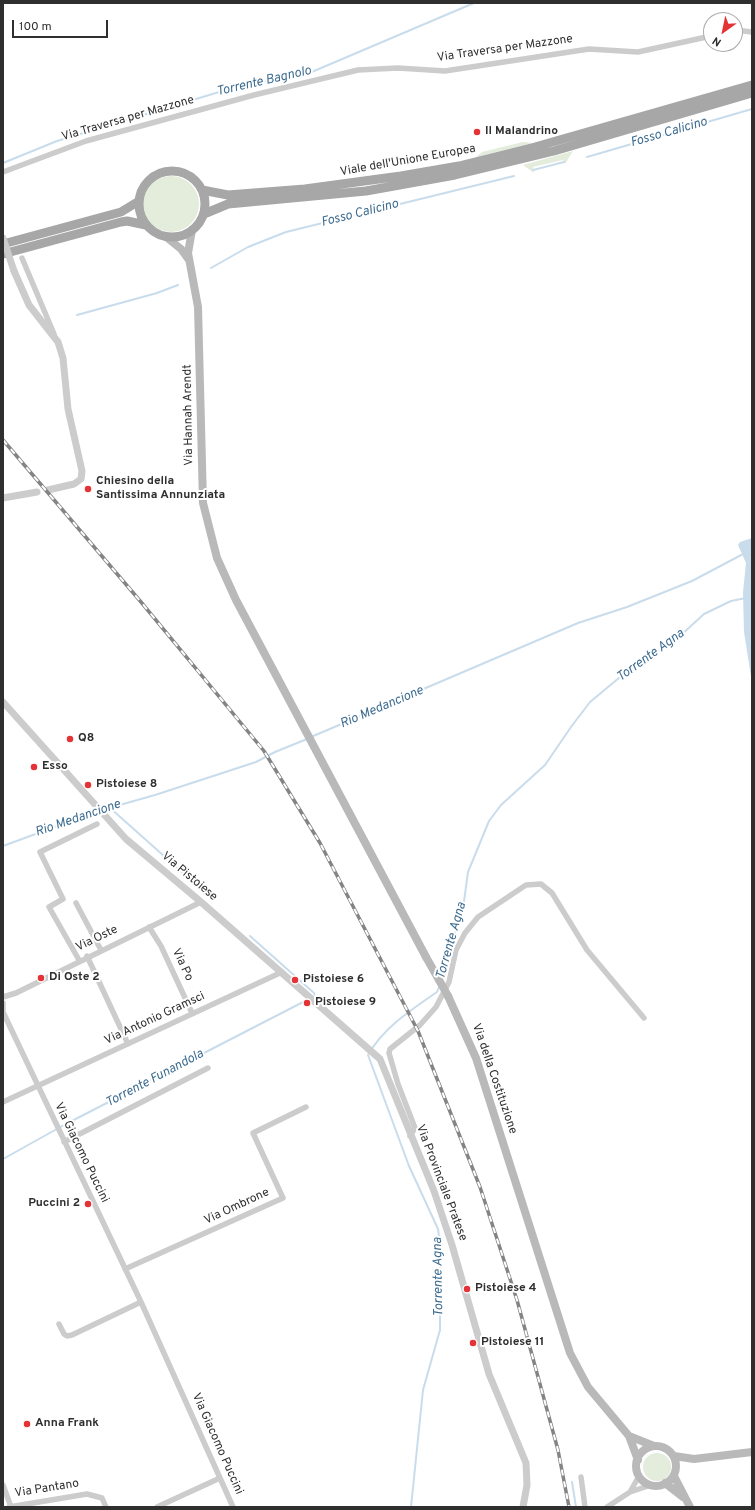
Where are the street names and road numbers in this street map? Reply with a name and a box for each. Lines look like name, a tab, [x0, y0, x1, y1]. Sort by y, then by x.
street label: Via Traversa per Mazzone	[436, 32, 574, 66]
street label: Via Traversa per Mazzone	[60, 93, 196, 145]
street label: Viale dell'Unione Europea	[339, 142, 477, 180]
street label: Via Hannah Arendt	[181, 364, 197, 466]
street label: Via Pistoiese	[158, 849, 220, 905]
street label: Via Oste	[74, 923, 120, 955]
street label: Via Po	[168, 946, 196, 984]
street label: Via Antonio Gramsci	[103, 989, 207, 1049]
street label: Via della Costituzione	[468, 1022, 520, 1136]
street label: Via Giacomo Puccini	[51, 1101, 111, 1205]
street label: Via Provinciale Pratese	[412, 1123, 470, 1243]
street label: Via Ombrone	[202, 1186, 272, 1228]
street label: Via Giacomo Puccini	[188, 1391, 246, 1497]
street label: Via Pantano	[14, 1477, 80, 1501]

